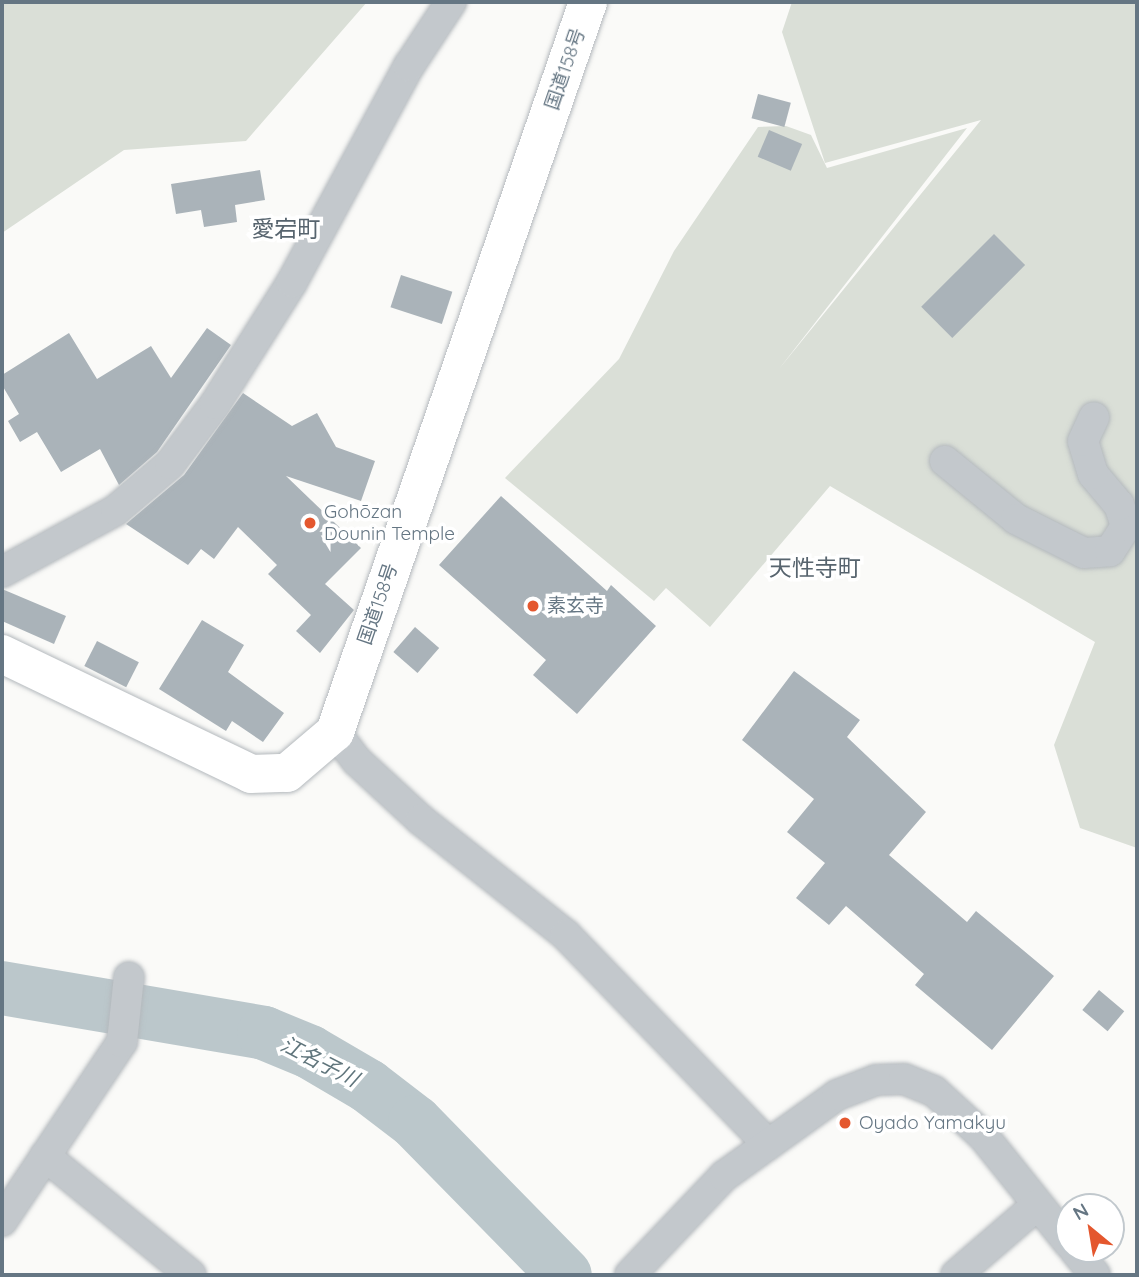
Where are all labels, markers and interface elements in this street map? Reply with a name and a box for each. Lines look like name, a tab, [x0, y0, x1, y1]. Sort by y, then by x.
street label: 国道158号	[540, 25, 590, 113]
district label: 愛宕町	[252, 215, 320, 243]
place label: Gohōzan Dounin Temple	[324, 501, 455, 545]
marker: Gohōzan Dounin Temple	[302, 515, 318, 531]
district label: 天性寺町	[769, 554, 861, 582]
street label: 国道158号	[353, 560, 403, 648]
place label: 素玄寺	[547, 595, 604, 617]
marker: 素玄寺	[525, 598, 541, 614]
water label: 江名子川	[277, 1031, 363, 1091]
place label: Oyado Yamakyu	[859, 1112, 1006, 1134]
marker: Oyado Yamakyu	[837, 1115, 853, 1131]
north arrow	[1055, 1193, 1125, 1263]
text: N	[1068, 1198, 1093, 1225]

